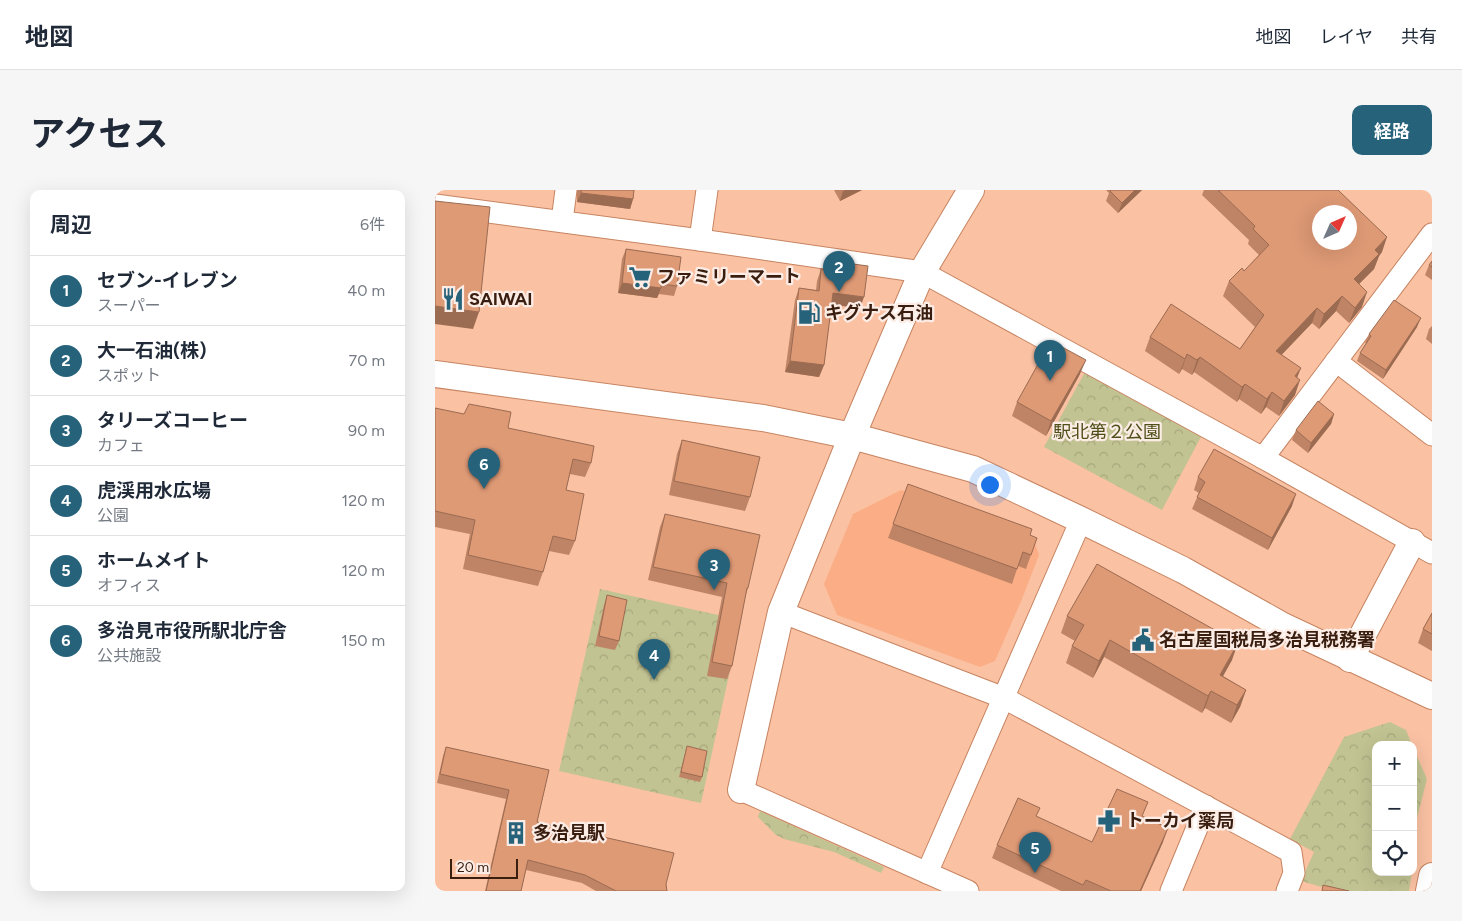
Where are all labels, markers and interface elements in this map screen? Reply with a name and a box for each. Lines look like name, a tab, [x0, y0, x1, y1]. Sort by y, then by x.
text: 地図	[25, 22, 73, 51]
text: 地図	[1256, 26, 1292, 48]
text: レイヤ	[1320, 26, 1373, 48]
text: 共有	[1401, 26, 1437, 48]
button: 経路	[1352, 105, 1432, 155]
text: アクセス	[30, 113, 168, 155]
north arrow	[1312, 205, 1357, 250]
text: 周辺	[50, 212, 92, 237]
text: 6件	[360, 215, 385, 234]
pin: 2	[823, 251, 855, 292]
supermarket icon: ファミリーマート	[627, 264, 653, 290]
place label: ファミリーマート	[657, 266, 801, 288]
text: セブン-イレブン	[97, 269, 238, 292]
text: 1	[63, 281, 69, 300]
text: 40 m	[347, 281, 385, 300]
restaurant icon: SAIWAI	[440, 286, 466, 312]
place label: SAIWAI	[469, 288, 533, 310]
text: スーパー	[97, 296, 161, 315]
fuel station icon: キグナス石油	[796, 300, 822, 326]
place label: キグナス石油	[825, 302, 933, 324]
text: 大一石油(株)	[97, 339, 207, 362]
pin: 1	[1034, 340, 1066, 381]
text: 2	[61, 351, 71, 370]
text: 70 m	[349, 351, 385, 370]
text: スポット	[97, 366, 161, 385]
text: タリーズコーヒー	[97, 409, 248, 432]
text: 3	[62, 421, 70, 440]
text: 90 m	[348, 421, 385, 440]
park label: 駅北第２公園	[1053, 421, 1161, 443]
text: カフェ	[97, 436, 145, 455]
pin: 6	[468, 448, 500, 489]
your location	[977, 472, 1003, 498]
text: 虎渓用水広場	[97, 479, 211, 502]
text: 4	[61, 491, 71, 510]
text: 120 m	[342, 491, 385, 510]
text: 公園	[97, 506, 129, 525]
text: ホームメイト	[97, 549, 210, 572]
pin: 3	[698, 549, 730, 590]
text: 5	[61, 561, 71, 580]
text: 120 m	[342, 561, 385, 580]
text: オフィス	[97, 576, 161, 595]
text: 多治見市役所駅北庁舎	[97, 619, 287, 642]
public building icon: 名古屋国税局多治見税務署	[1130, 627, 1156, 653]
place label: 名古屋国税局多治見税務署	[1159, 629, 1375, 651]
text: 6	[61, 631, 71, 650]
text: 150 m	[341, 631, 385, 650]
pin: 4	[638, 639, 670, 680]
text: 公共施設	[97, 646, 161, 665]
map controls	[1372, 741, 1417, 876]
button: +	[1372, 741, 1417, 786]
button: −	[1372, 786, 1417, 831]
pharmacy icon: トーカイ薬局	[1096, 808, 1122, 834]
place label: トーカイ薬局	[1126, 810, 1234, 832]
building icon: 多治見駅	[503, 820, 529, 846]
place label: 多治見駅	[533, 822, 605, 844]
button: locate	[1372, 831, 1417, 876]
pin: 5	[1019, 832, 1051, 873]
scale bar	[450, 856, 517, 879]
text: 20 m	[457, 859, 489, 876]

